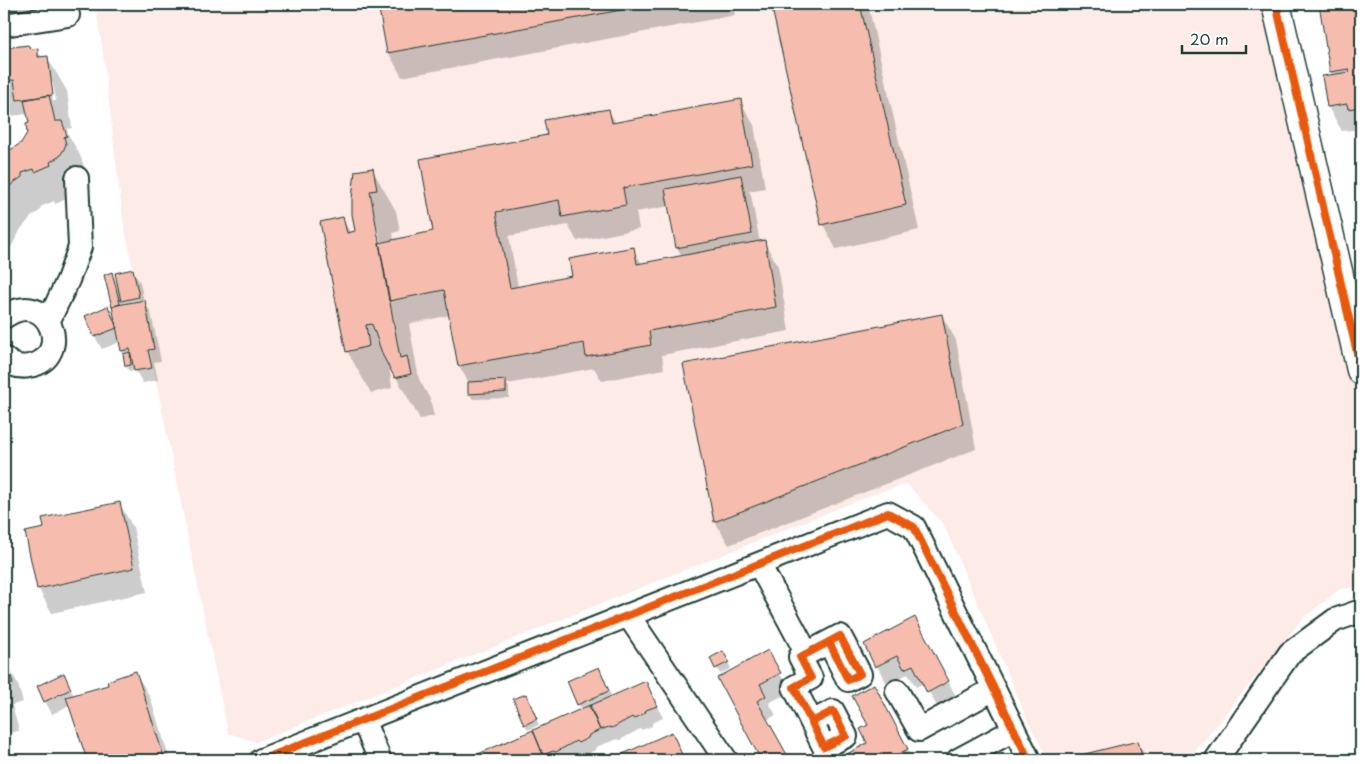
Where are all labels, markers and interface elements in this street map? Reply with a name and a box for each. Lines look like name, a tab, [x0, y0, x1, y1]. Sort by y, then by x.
scale bar	[1182, 22, 1246, 54]
text: 20 m	[1190, 27, 1229, 50]

